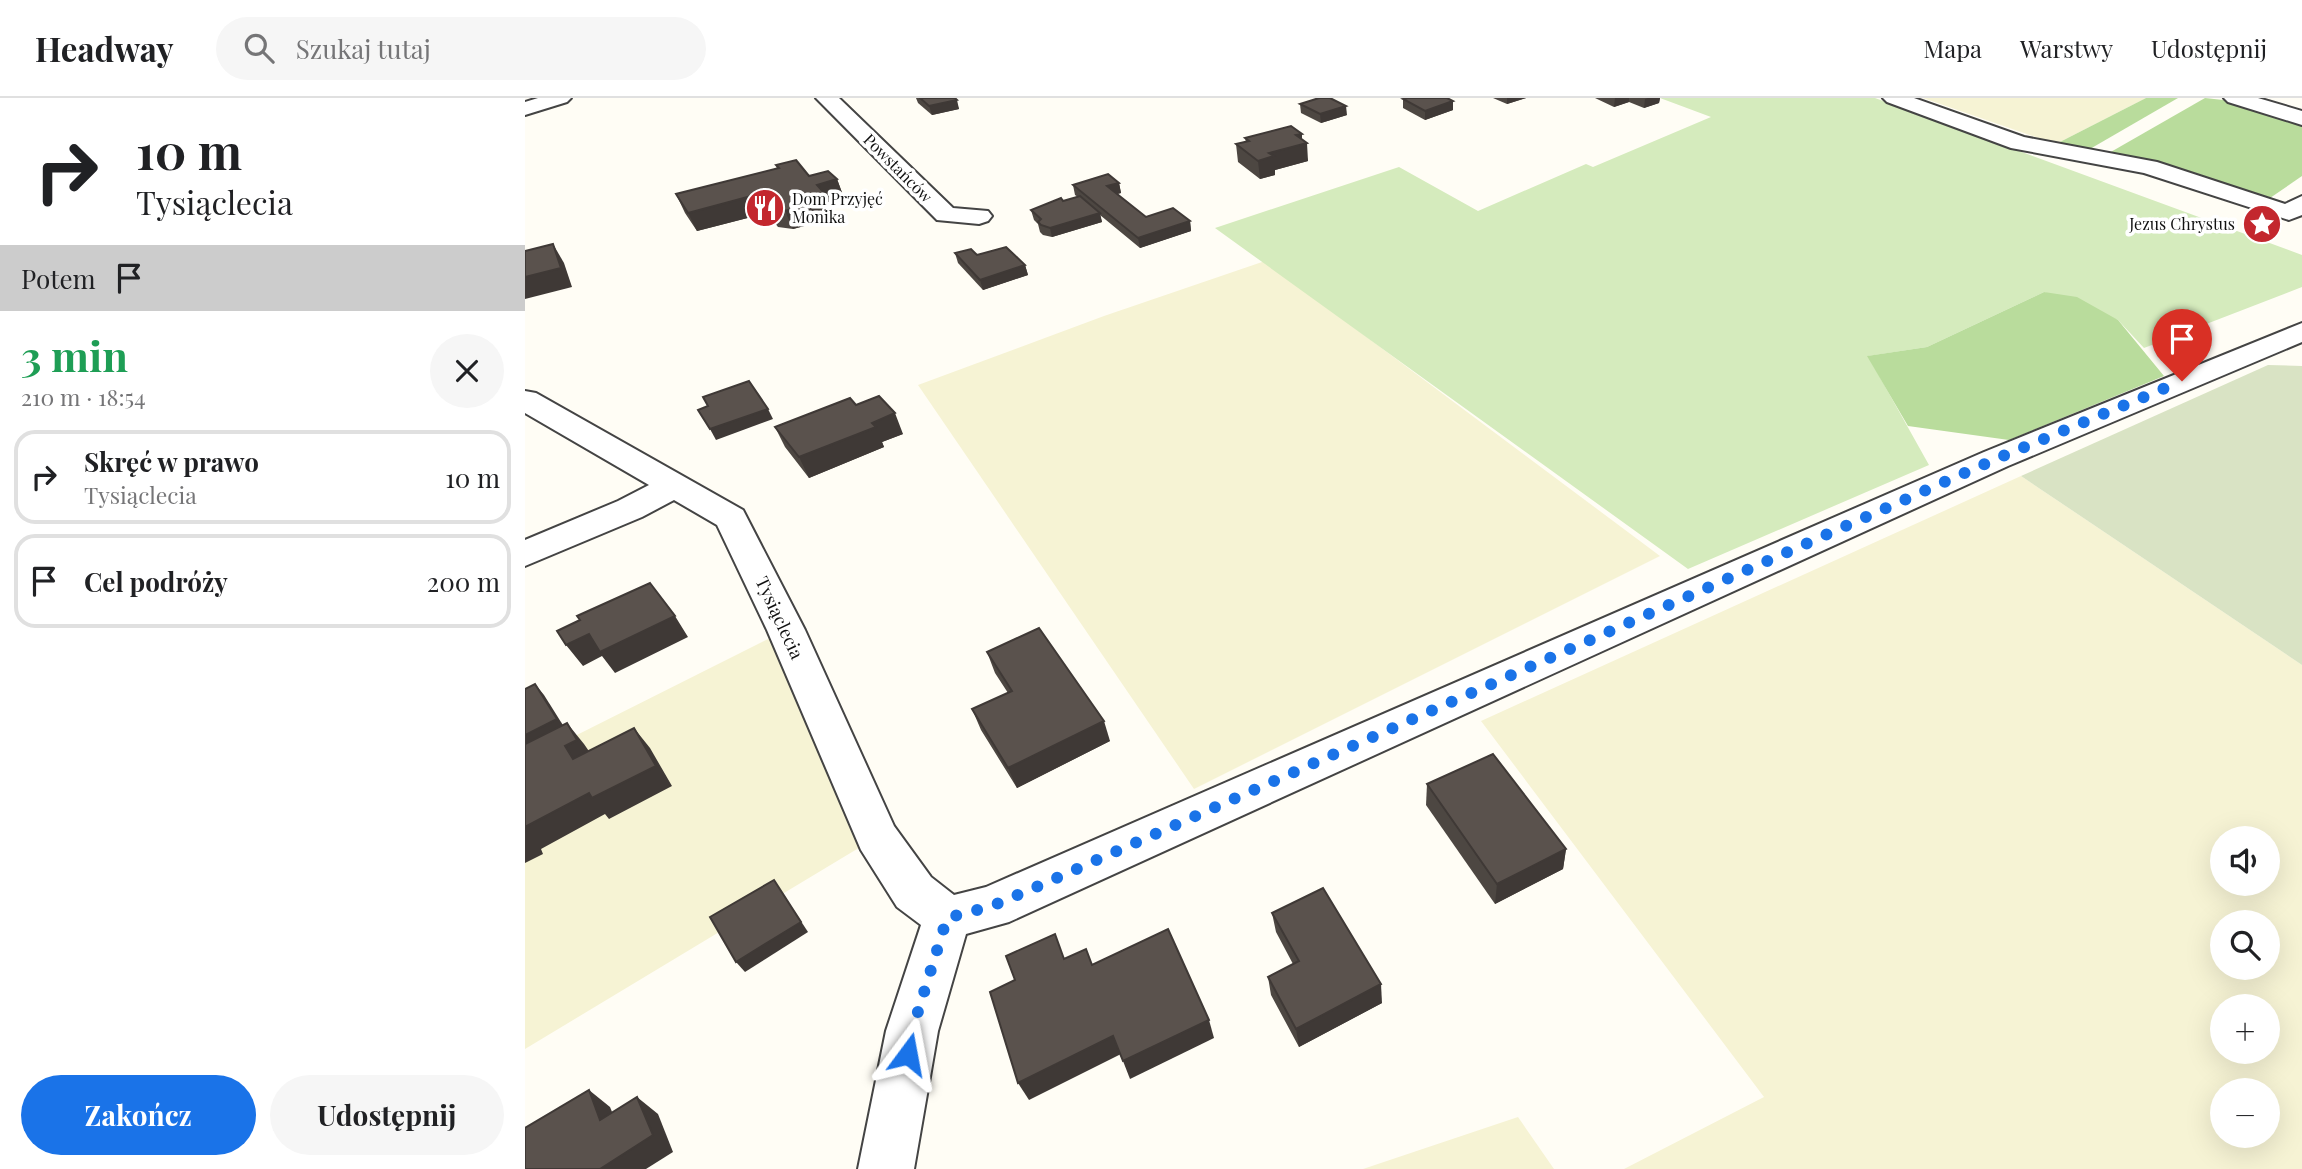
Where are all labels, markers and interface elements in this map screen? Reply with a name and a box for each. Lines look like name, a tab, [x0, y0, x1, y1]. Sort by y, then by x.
search box	[216, 17, 706, 80]
text: Headway	[35, 26, 174, 70]
icon: search	[240, 29, 278, 67]
text: Szukaj tutaj	[296, 31, 431, 66]
text: Mapa	[1923, 32, 1982, 64]
text: Warstwy	[2020, 32, 2113, 64]
text: Udostępnij	[2151, 32, 2267, 64]
text: 10 m	[136, 117, 242, 182]
icon: right	[21, 126, 112, 217]
street label: Powstańców	[859, 129, 938, 207]
text: Tysiąclecia	[136, 180, 293, 223]
restaurant icon: Dom Przyjęć Monika	[744, 187, 786, 229]
place label: Dom Przyjęć Monika	[792, 188, 883, 227]
place icon: Jezus Chrystus	[2241, 203, 2283, 245]
place label: Jezus Chrystus	[2128, 213, 2235, 234]
icon: arrive	[110, 259, 148, 297]
text: Potem	[21, 261, 96, 296]
pin	[2152, 309, 2212, 381]
icon: arrive	[2163, 320, 2201, 358]
text: 3 min	[21, 327, 128, 383]
button: close	[430, 334, 504, 408]
text: 210 m · 18:54	[21, 381, 146, 412]
text: Skręć w prawo	[84, 444, 259, 479]
icon: right	[25, 458, 63, 496]
text: 10 m	[445, 460, 500, 495]
text: Tysiąclecia	[84, 479, 197, 510]
icon: arrive	[25, 562, 63, 600]
text: Cel podróży	[84, 564, 228, 599]
text: 200 m	[427, 564, 500, 599]
street label: Tysiąclecia	[750, 573, 809, 663]
map controls	[2210, 826, 2280, 1148]
button: sound	[2210, 826, 2280, 896]
button: search	[2210, 910, 2280, 980]
button: +	[2210, 994, 2280, 1064]
position arrow	[871, 1017, 945, 1091]
button: Zakończ	[21, 1075, 256, 1155]
button: Udostępnij	[270, 1075, 504, 1155]
button: −	[2210, 1078, 2280, 1148]

